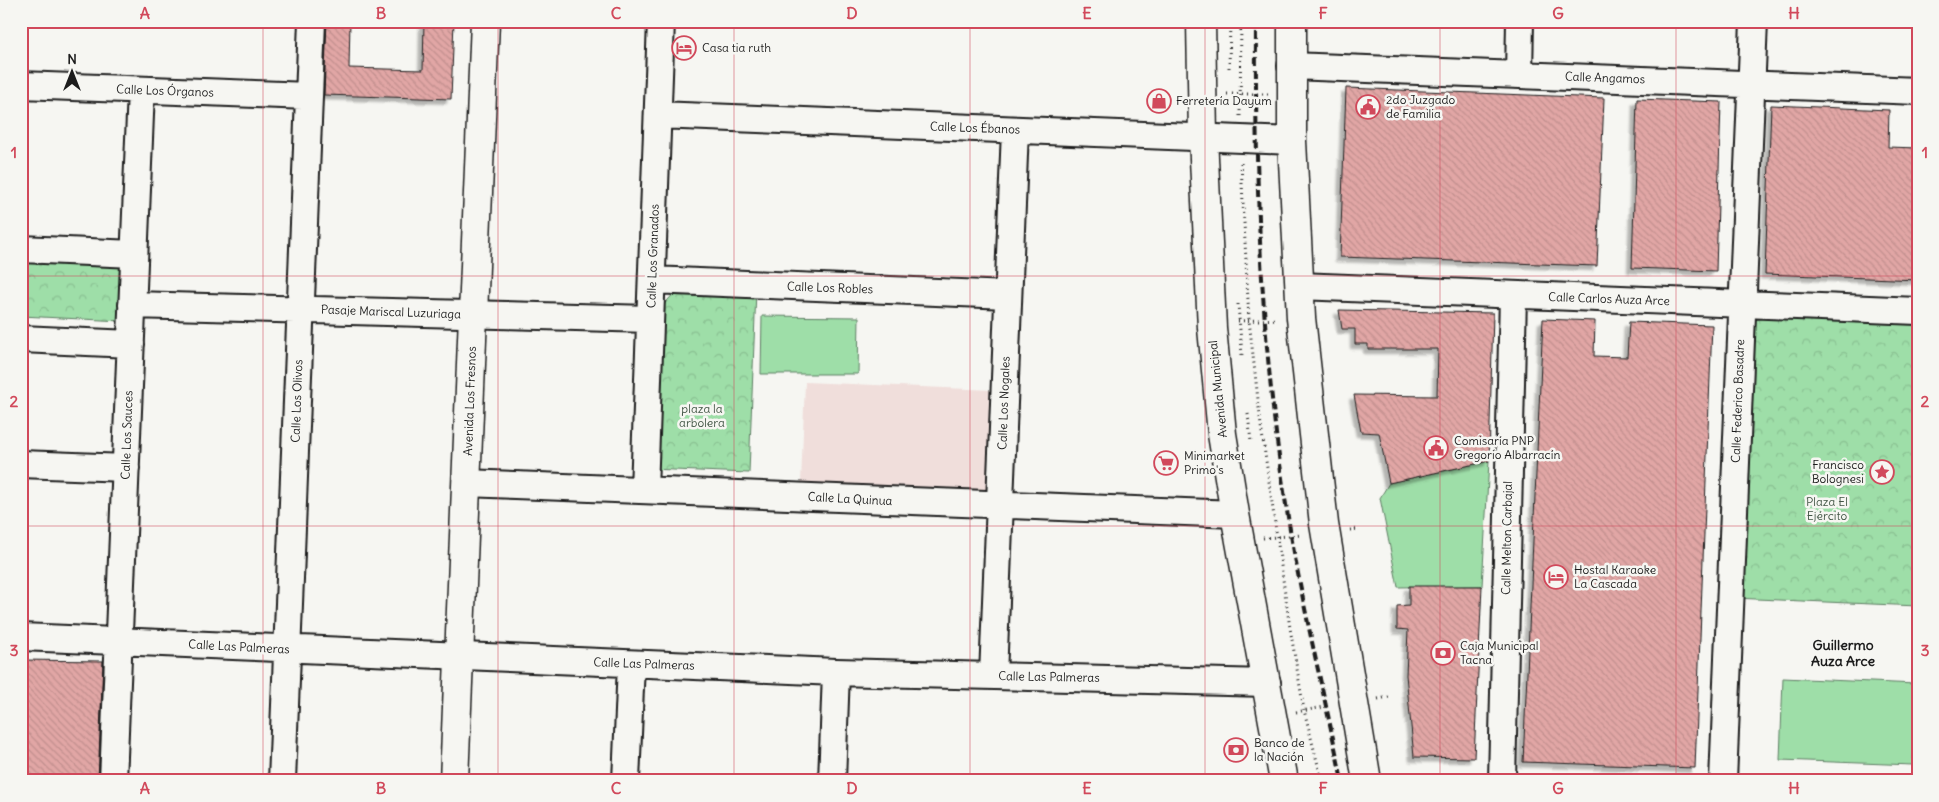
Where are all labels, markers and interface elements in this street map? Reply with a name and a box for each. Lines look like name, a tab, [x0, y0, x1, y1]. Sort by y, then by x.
text: A	[140, 3, 150, 23]
text: B	[376, 3, 387, 23]
text: C	[611, 3, 622, 23]
text: D	[846, 3, 858, 23]
text: E	[1082, 3, 1092, 23]
text: F	[1318, 3, 1328, 23]
text: G	[1552, 3, 1564, 23]
text: H	[1788, 3, 1800, 23]
hotel icon: Casa tia ruth	[671, 35, 697, 61]
place label: Casa tia ruth	[702, 40, 771, 55]
north arrow	[48, 48, 98, 98]
text: N	[67, 50, 77, 68]
street label: Calle Angamos	[1565, 69, 1645, 86]
street label: Calle Los Órganos	[116, 81, 214, 100]
shop icon: Ferretería Dayum	[1146, 88, 1172, 114]
place label: 2do Juzgado de Familia	[1386, 92, 1456, 121]
place label: Ferretería Dayum	[1176, 93, 1272, 108]
public building icon: 2do Juzgado de Familia	[1355, 94, 1381, 120]
street label: Calle Los Ébanos	[930, 118, 1020, 137]
text: 1	[11, 142, 17, 162]
text: 1	[1922, 142, 1928, 162]
street label: Calle Los Granados	[643, 204, 662, 308]
street label: Calle Los Robles	[787, 278, 873, 297]
street label: Calle Carlos Auza Arce	[1548, 289, 1670, 308]
street label: Pasaje Mariscal Luzuriaga	[321, 302, 461, 321]
street label: Calle Federico Basadre	[1728, 339, 1747, 463]
street label: Avenida Municipal	[1205, 340, 1230, 438]
street label: Avenida Los Fresnos	[460, 346, 479, 456]
street label: Calle Los Nogales	[994, 356, 1013, 450]
street label: Calle Los Olivos	[288, 359, 305, 443]
street label: Calle Los Sauces	[117, 390, 136, 480]
text: 2	[10, 391, 19, 411]
text: 2	[1921, 391, 1930, 411]
park label: plaza la arbolera	[679, 401, 725, 430]
place label: Comisaría PNP Gregorio Albarracín	[1454, 433, 1560, 462]
public building icon: Comisaría PNP Gregorio Albarracín	[1423, 435, 1449, 461]
place label: Minimarket Primo's	[1184, 448, 1245, 477]
supermarket icon: Minimarket Primo's	[1153, 450, 1179, 476]
place label: Francisco Bolognesi	[1812, 457, 1864, 486]
place icon: Francisco Bolognesi	[1869, 459, 1895, 485]
street label: Calle Melton Carbajal	[1498, 481, 1515, 595]
street label: Calle La Quinua	[807, 489, 893, 508]
park label: Plaza El Ejército	[1806, 494, 1848, 523]
place label: Hostal Karaoke La Cascada	[1574, 562, 1656, 591]
hotel icon: Hostal Karaoke La Cascada	[1543, 564, 1569, 590]
street label: Calle Las Palmeras	[188, 636, 290, 657]
district label: Guillermo Auza Arce	[1811, 636, 1875, 670]
place label: Caja Municipal Tacna	[1460, 638, 1539, 667]
text: 3	[9, 640, 19, 660]
bank icon: Caja Municipal Tacna	[1430, 640, 1456, 666]
text: 3	[1920, 640, 1930, 660]
street label: Calle Las Palmeras	[593, 654, 695, 673]
street label: Calle Las Palmeras	[998, 668, 1100, 685]
place label: Banco de la Nación	[1254, 735, 1305, 764]
bank icon: Banco de la Nación	[1223, 737, 1249, 763]
text: A	[140, 778, 150, 798]
text: B	[376, 778, 387, 798]
text: C	[611, 778, 622, 798]
text: D	[846, 778, 858, 798]
text: E	[1082, 778, 1092, 798]
text: F	[1318, 778, 1328, 798]
text: G	[1552, 778, 1564, 798]
text: H	[1788, 778, 1800, 798]

